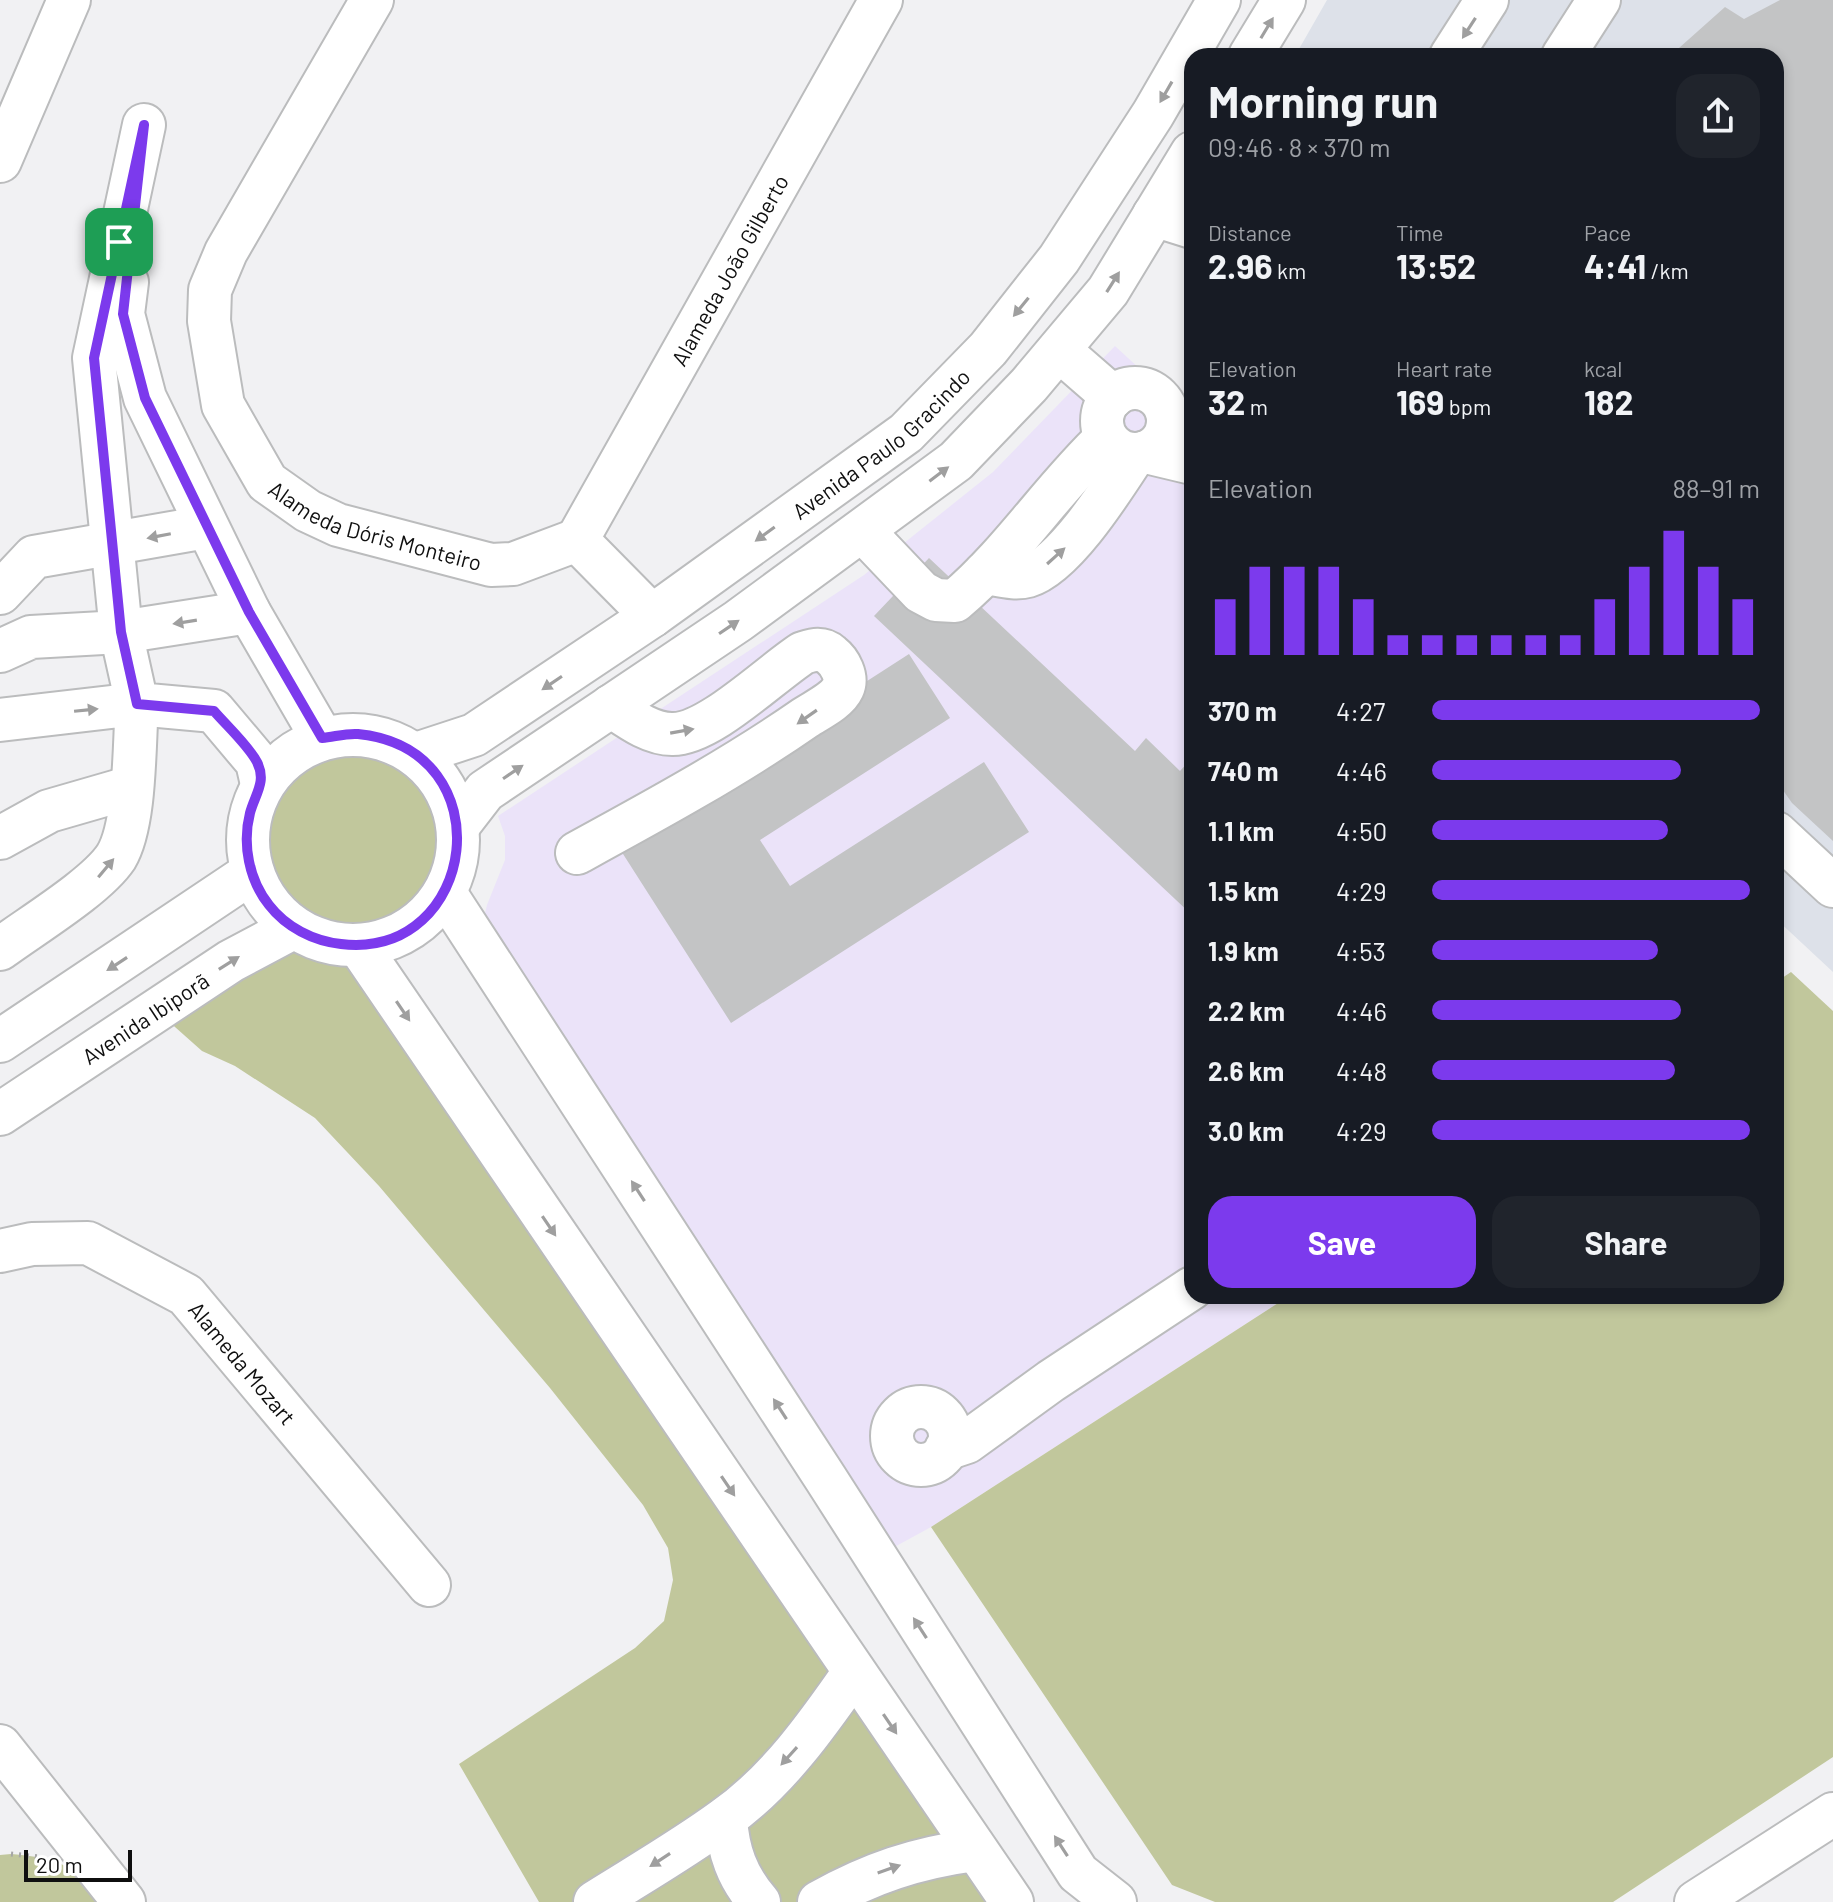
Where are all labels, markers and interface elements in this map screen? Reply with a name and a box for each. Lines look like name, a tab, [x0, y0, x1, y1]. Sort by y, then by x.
one-way arrow	[1260, 17, 1274, 39]
one-way arrow	[1462, 17, 1476, 39]
text: Morning run	[1208, 74, 1438, 127]
button: share	[1676, 74, 1760, 158]
one-way arrow	[1159, 81, 1173, 103]
text: 09:46 · 8 × 370 m	[1208, 131, 1391, 162]
street label: Alameda João Gilberto	[665, 170, 793, 370]
pin	[85, 208, 153, 276]
text: Distance	[1208, 219, 1292, 245]
text: Time	[1396, 219, 1444, 245]
text: Pace	[1584, 219, 1631, 245]
icon: arrive	[97, 220, 141, 264]
text: 2.96	[1208, 245, 1273, 286]
text: 13:52	[1396, 245, 1476, 286]
text: 4:41	[1584, 245, 1646, 286]
text: km	[1273, 257, 1306, 283]
text: /km	[1646, 257, 1689, 283]
one-way arrow	[1106, 271, 1120, 293]
one-way arrow	[1013, 297, 1030, 317]
text: Elevation	[1208, 355, 1297, 381]
text: Heart rate	[1396, 355, 1493, 381]
text: kcal	[1584, 355, 1622, 381]
street label: Avenida Paulo Gracindo	[787, 363, 975, 524]
text: 32	[1208, 381, 1245, 422]
text: 169	[1396, 381, 1444, 422]
text: 182	[1584, 381, 1633, 422]
text: m	[1245, 393, 1268, 419]
text: bpm	[1444, 393, 1491, 419]
one-way arrow	[929, 466, 949, 482]
text: Elevation	[1208, 472, 1313, 503]
text: 88–91 m	[1672, 472, 1760, 503]
street label: Alameda Dóris Monteiro	[264, 475, 485, 575]
one-way arrow	[754, 526, 776, 542]
one-way arrow	[146, 530, 171, 542]
one-way arrow	[1045, 548, 1065, 565]
one-way arrow	[172, 616, 197, 629]
one-way arrow	[718, 620, 739, 635]
one-way arrow	[541, 675, 562, 690]
text: 370 m	[1208, 695, 1277, 726]
text: 4:27	[1336, 695, 1385, 726]
one-way arrow	[74, 703, 99, 716]
one-way arrow	[797, 709, 818, 724]
one-way arrow	[669, 725, 694, 737]
text: 740 m	[1208, 755, 1278, 786]
text: 4:46	[1336, 755, 1387, 786]
one-way arrow	[503, 765, 524, 780]
text: 1.1 km	[1208, 815, 1274, 846]
text: 4:50	[1336, 815, 1387, 846]
one-way arrow	[97, 858, 114, 878]
text: 1.5 km	[1208, 875, 1279, 906]
text: 4:29	[1336, 875, 1387, 906]
text: 1.9 km	[1208, 935, 1279, 966]
text: 4:53	[1336, 935, 1386, 966]
one-way arrow	[107, 957, 128, 972]
one-way arrow	[218, 957, 240, 971]
street label: Avenida Ibiporã	[77, 967, 213, 1069]
text: 2.2 km	[1208, 995, 1285, 1026]
text: 4:46	[1336, 995, 1387, 1026]
one-way arrow	[395, 1000, 410, 1021]
text: 2.6 km	[1208, 1055, 1284, 1086]
text: 4:48	[1336, 1055, 1387, 1086]
text: 3.0 km	[1208, 1115, 1284, 1146]
text: 4:29	[1336, 1115, 1387, 1146]
one-way arrow	[632, 1180, 646, 1202]
button: Save	[1208, 1196, 1476, 1288]
button: Share	[1492, 1196, 1760, 1288]
one-way arrow	[541, 1215, 556, 1236]
street label: Alameda Mozart	[184, 1296, 302, 1429]
one-way arrow	[774, 1398, 788, 1420]
one-way arrow	[720, 1476, 735, 1497]
one-way arrow	[913, 1617, 928, 1639]
one-way arrow	[882, 1714, 897, 1735]
one-way arrow	[781, 1746, 799, 1765]
one-way arrow	[1054, 1836, 1069, 1857]
scale bar	[24, 1846, 132, 1882]
text: 20 m	[36, 1851, 83, 1877]
one-way arrow	[650, 1852, 671, 1867]
one-way arrow	[877, 1862, 901, 1874]

